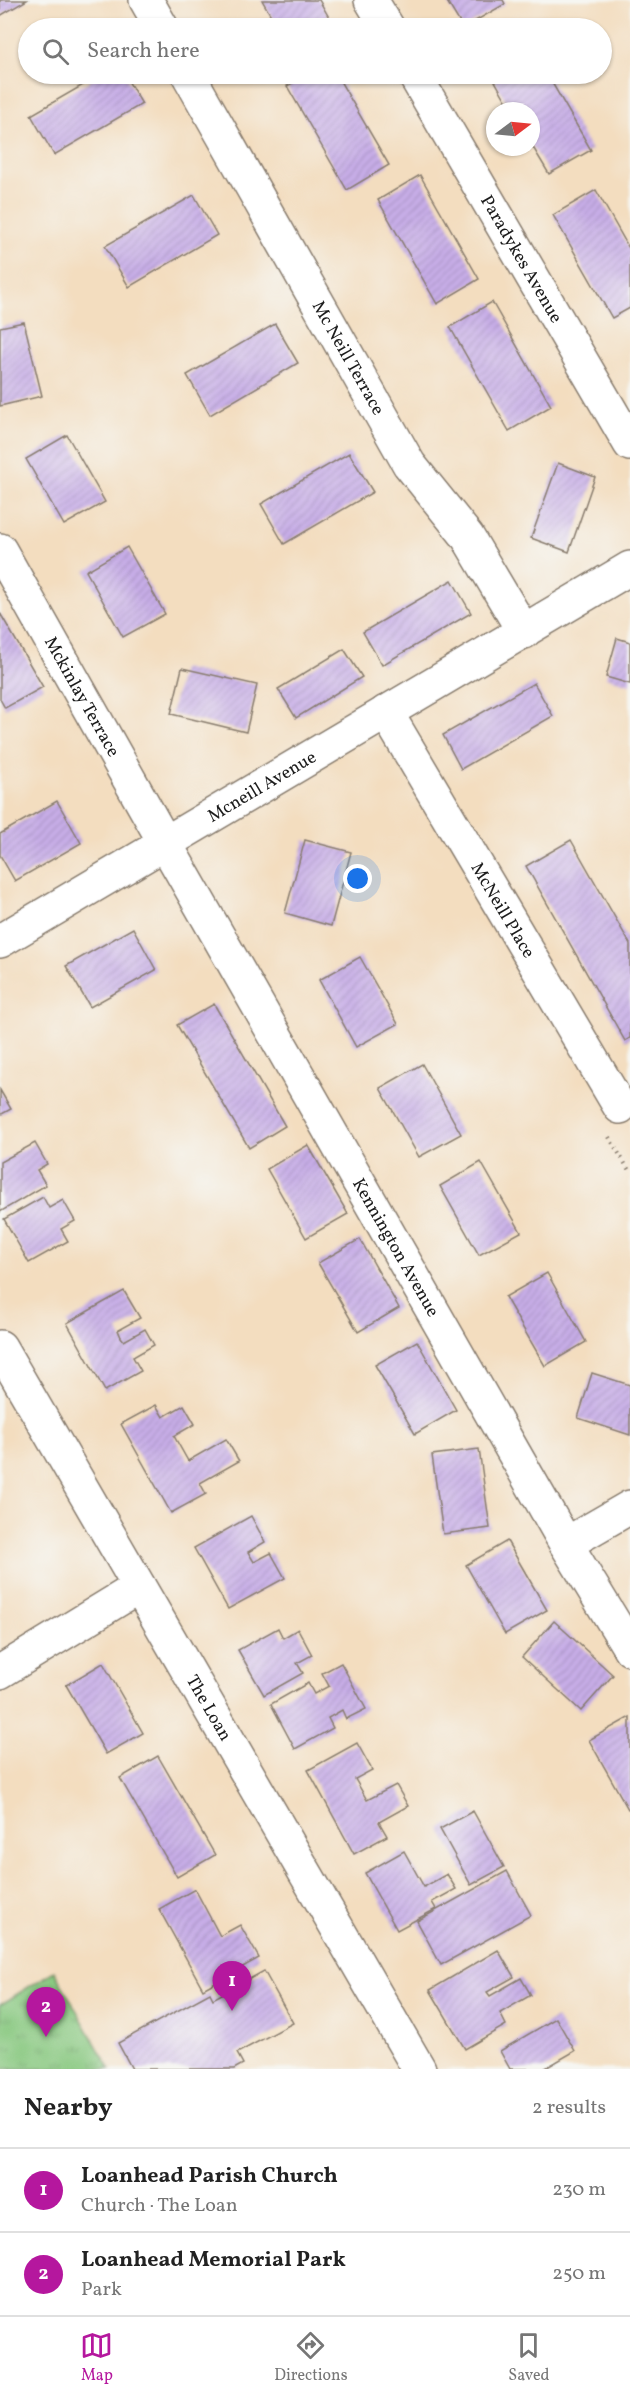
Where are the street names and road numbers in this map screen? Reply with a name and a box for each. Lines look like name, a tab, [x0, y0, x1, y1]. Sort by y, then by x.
street label: Paradykes Avenue	[473, 191, 568, 328]
street label: Mc Neill Terrace	[305, 297, 390, 420]
street label: Mckinlay Terrace	[37, 632, 125, 762]
street label: Mcneill Avenue	[203, 745, 321, 829]
street label: McNeill Place	[464, 858, 540, 963]
street label: Kennington Avenue	[345, 1174, 445, 1322]
street label: The Loan	[179, 1671, 237, 1746]

